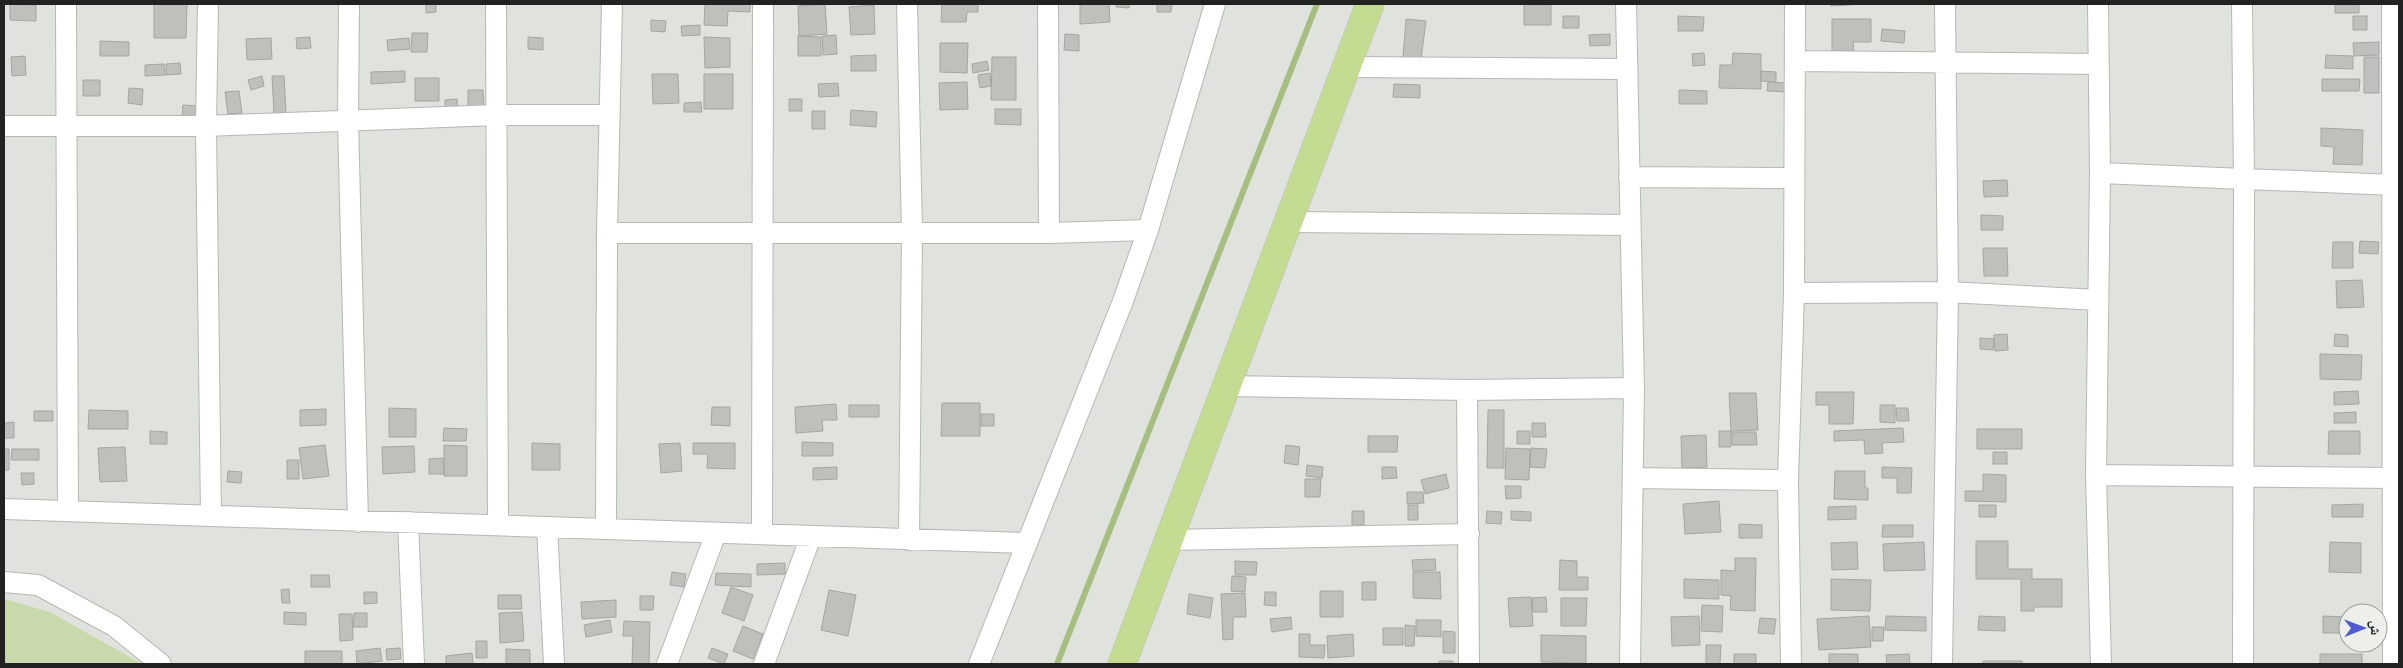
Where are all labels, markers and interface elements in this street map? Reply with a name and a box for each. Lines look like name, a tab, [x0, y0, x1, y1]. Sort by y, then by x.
north arrow	[2338, 603, 2388, 653]
text: ش	[2367, 620, 2384, 635]

